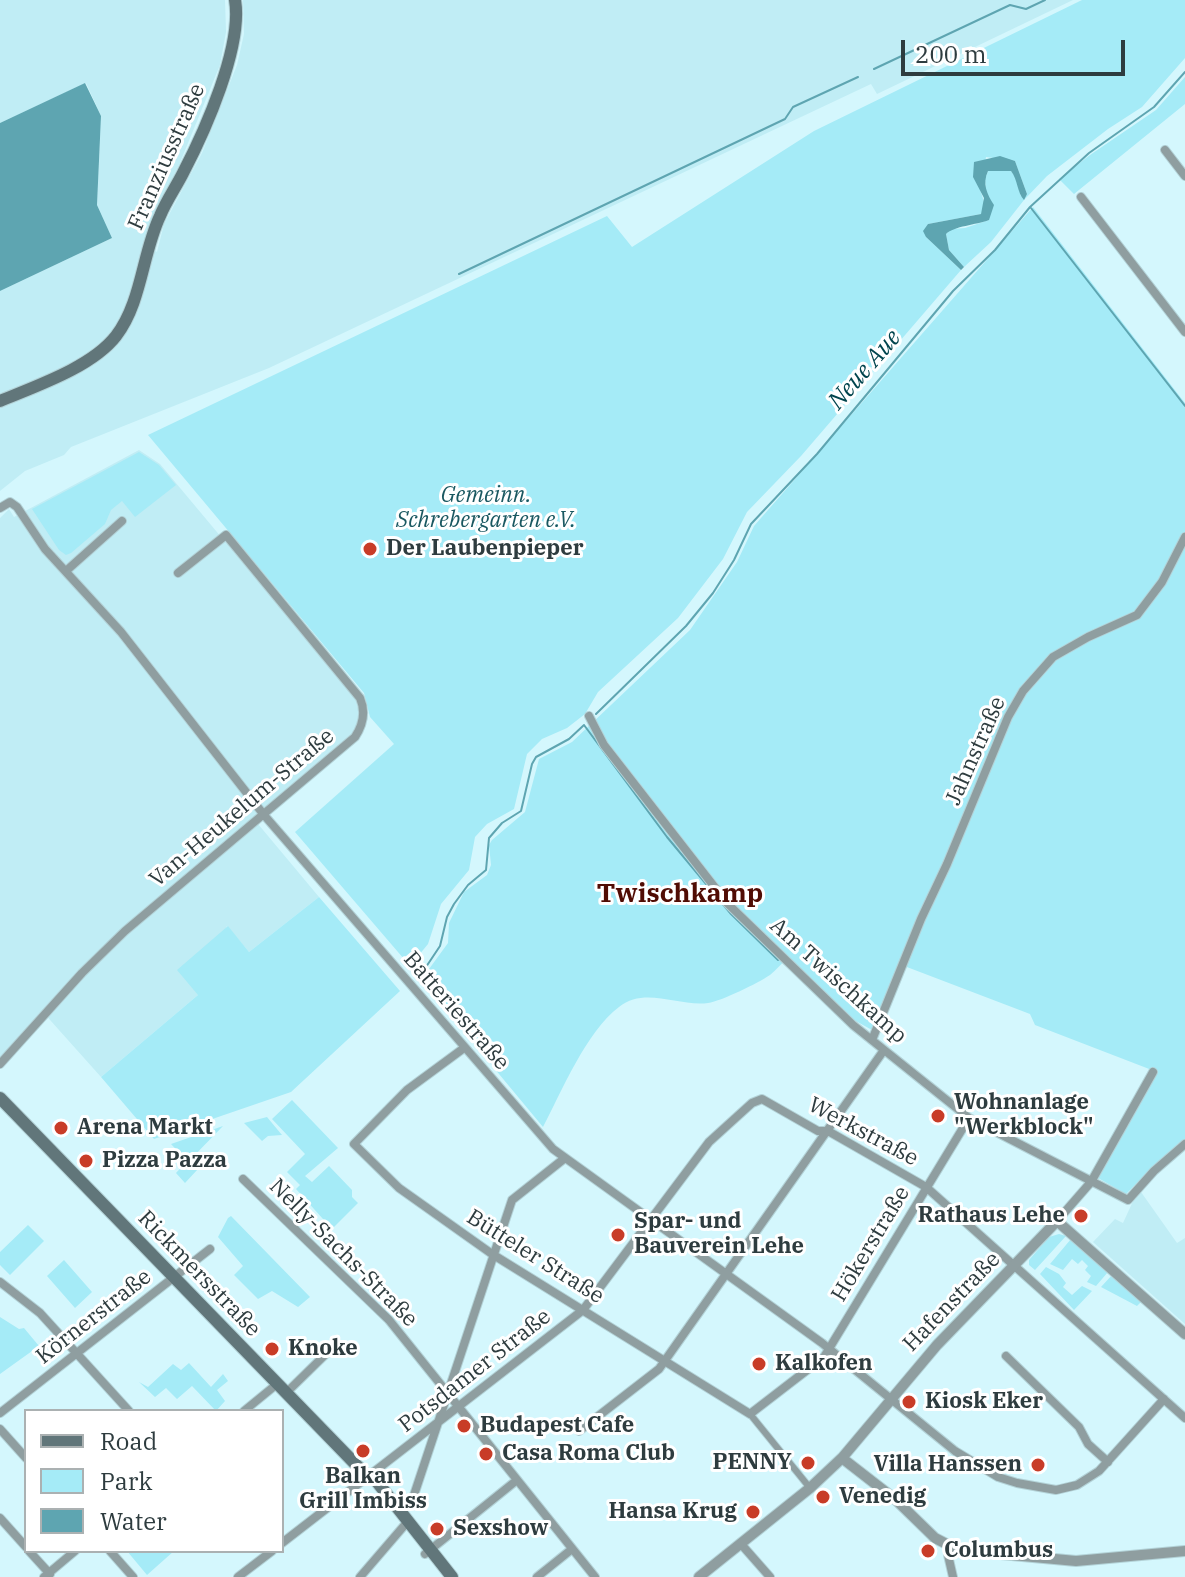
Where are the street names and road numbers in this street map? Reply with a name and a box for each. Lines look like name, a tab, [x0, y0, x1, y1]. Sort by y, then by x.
street label: Franziusstraße	[123, 80, 211, 234]
street label: Jahnstraße	[940, 693, 1012, 809]
street label: Van-Heukelum-Straße	[144, 723, 340, 893]
street label: Am Twischkamp	[764, 913, 912, 1049]
street label: Batteriestraße	[397, 946, 515, 1076]
street label: Werkstraße	[804, 1092, 922, 1172]
street label: Nelly-Sachs-Straße	[263, 1173, 423, 1333]
street label: Hökerstraße	[826, 1182, 916, 1306]
street label: Bütteler Straße	[462, 1204, 608, 1310]
street label: Rickmersstraße	[132, 1205, 266, 1343]
street label: Hafenstraße	[898, 1247, 1006, 1357]
street label: Körnerstraße	[31, 1264, 157, 1370]
street label: Potsdamer Straße	[394, 1303, 556, 1439]

